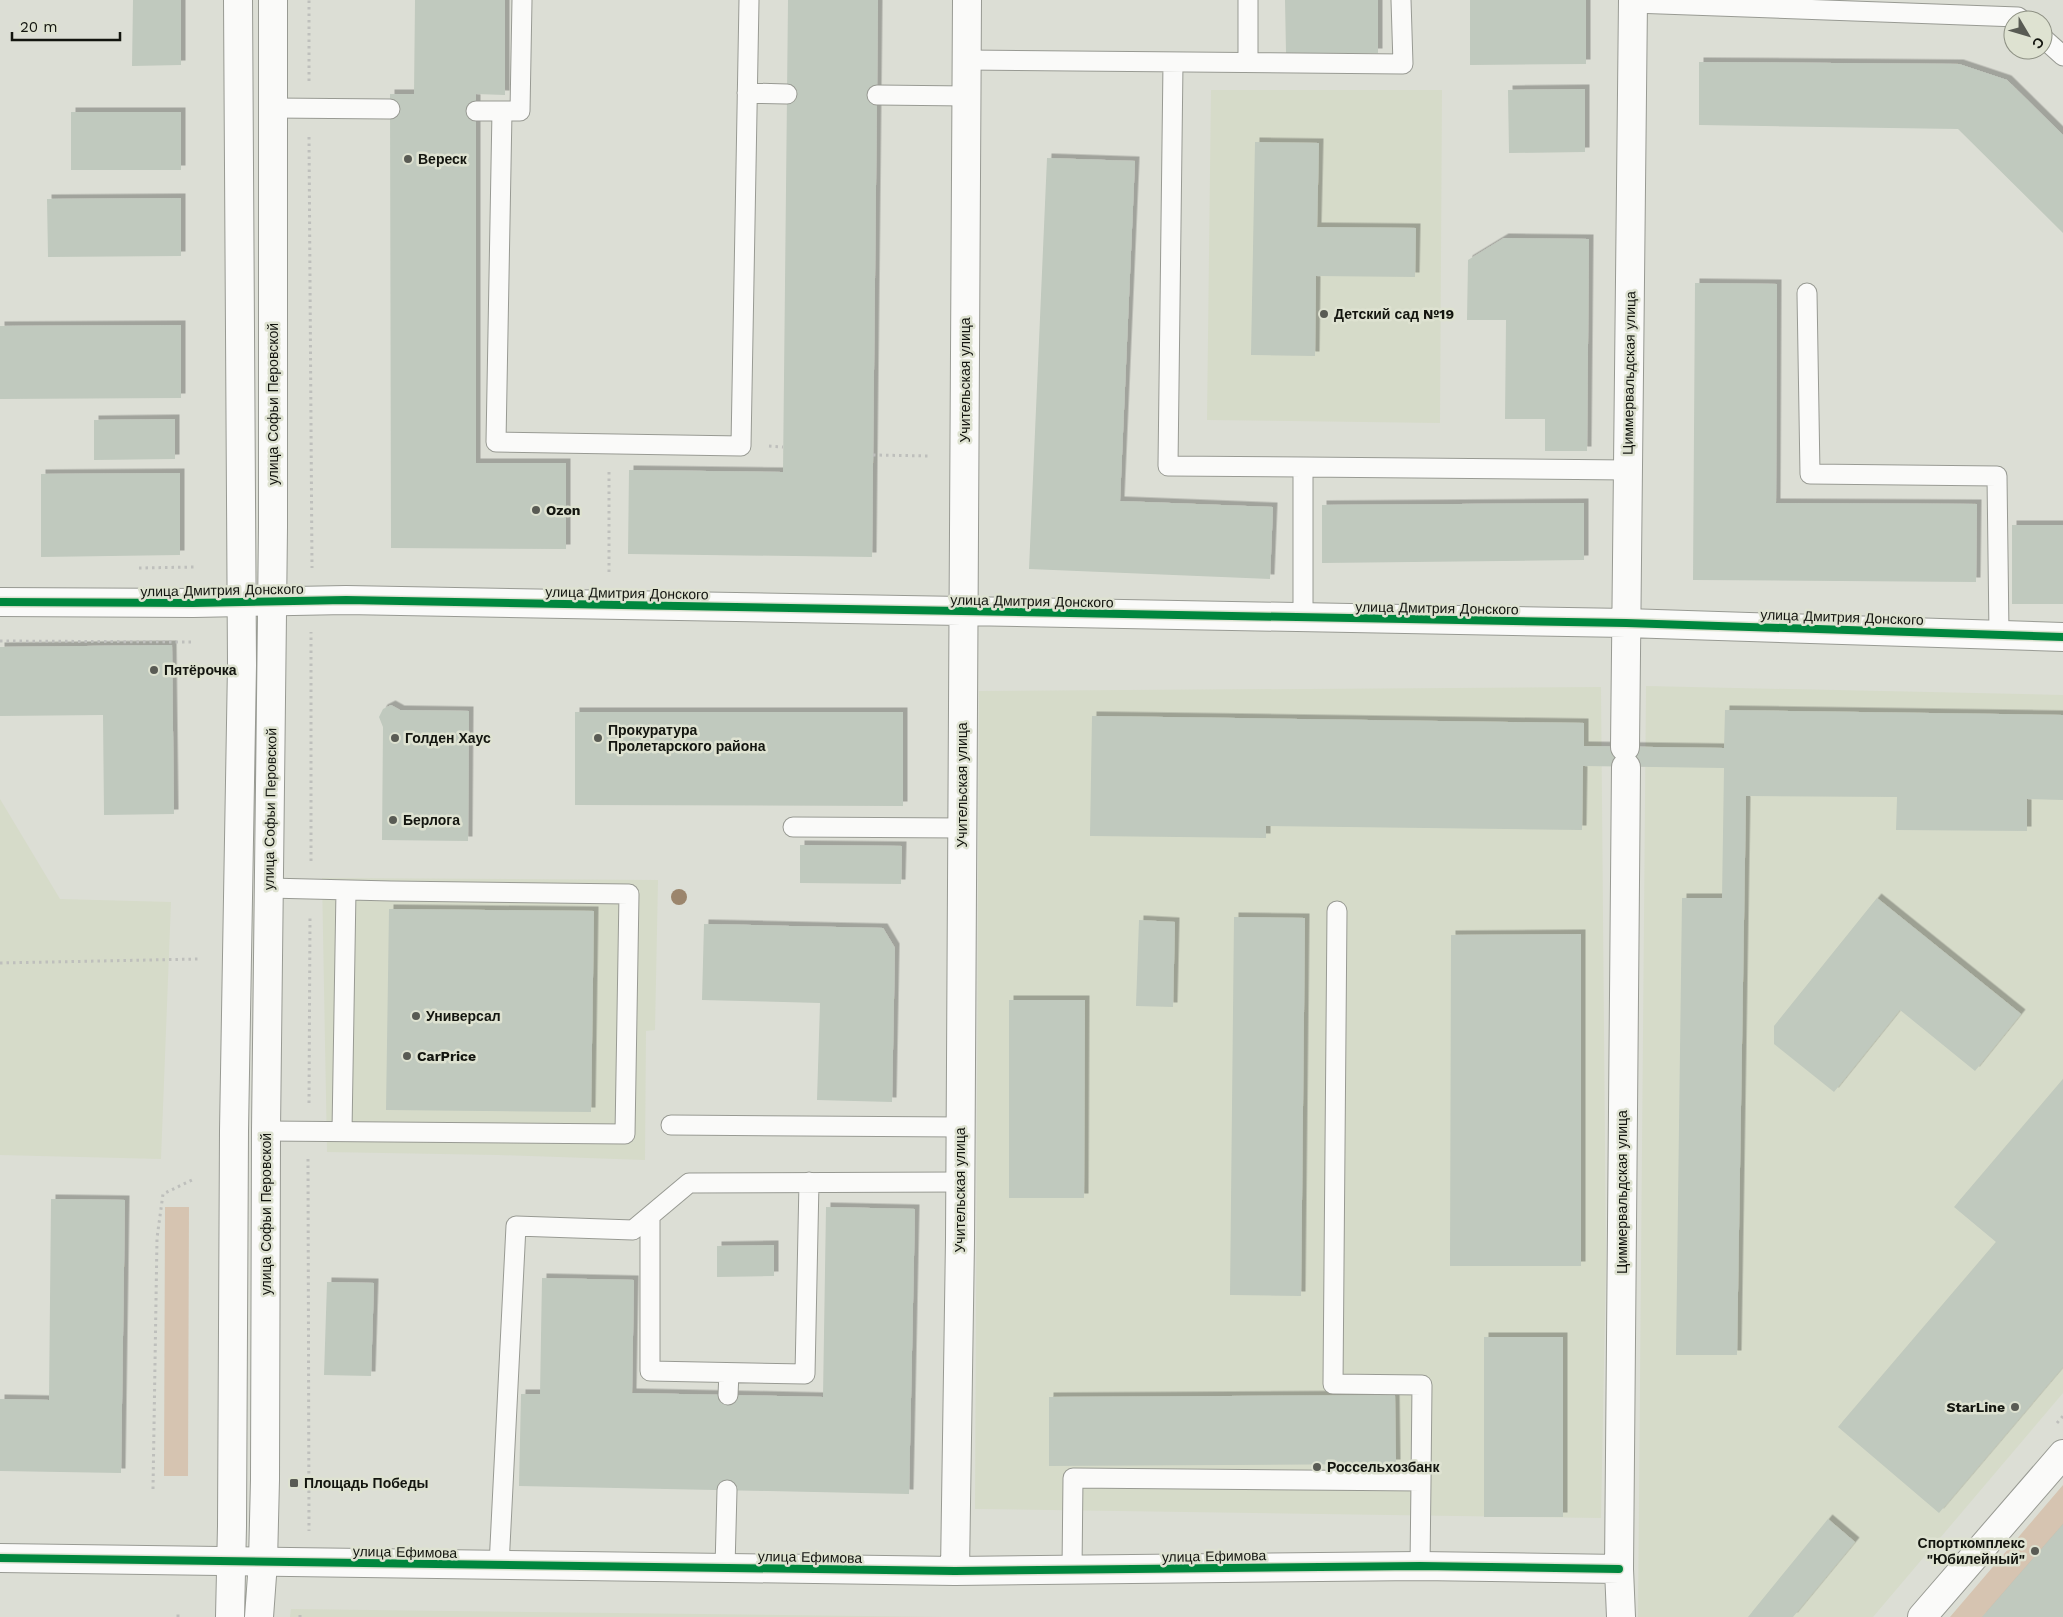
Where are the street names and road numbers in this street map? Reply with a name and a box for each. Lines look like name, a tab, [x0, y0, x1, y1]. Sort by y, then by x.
street label: Циммервальдская улица	[1620, 291, 1638, 455]
street label: Учительская улица	[957, 317, 973, 443]
street label: улица Софьи Перовской	[265, 323, 281, 485]
street label: улица Дмитрия Донского	[140, 581, 304, 599]
street label: улица Дмитрия Донского	[545, 584, 709, 602]
street label: улица Дмитрия Донского	[950, 592, 1114, 610]
street label: улица Дмитрия Донского	[1355, 599, 1519, 617]
street label: улица Дмитрия Донского	[1760, 606, 1924, 628]
street label: Учительская улица	[954, 722, 970, 848]
street label: улица Софьи Перовской	[261, 728, 279, 890]
street label: Циммервальдская улица	[1614, 1110, 1630, 1274]
street label: Учительская улица	[952, 1127, 968, 1253]
street label: улица Софьи Перовской	[258, 1133, 274, 1295]
street label: улица Ефимова	[353, 1543, 458, 1561]
street label: улица Ефимова	[1162, 1547, 1267, 1565]
street label: улица Ефимова	[758, 1548, 863, 1566]

